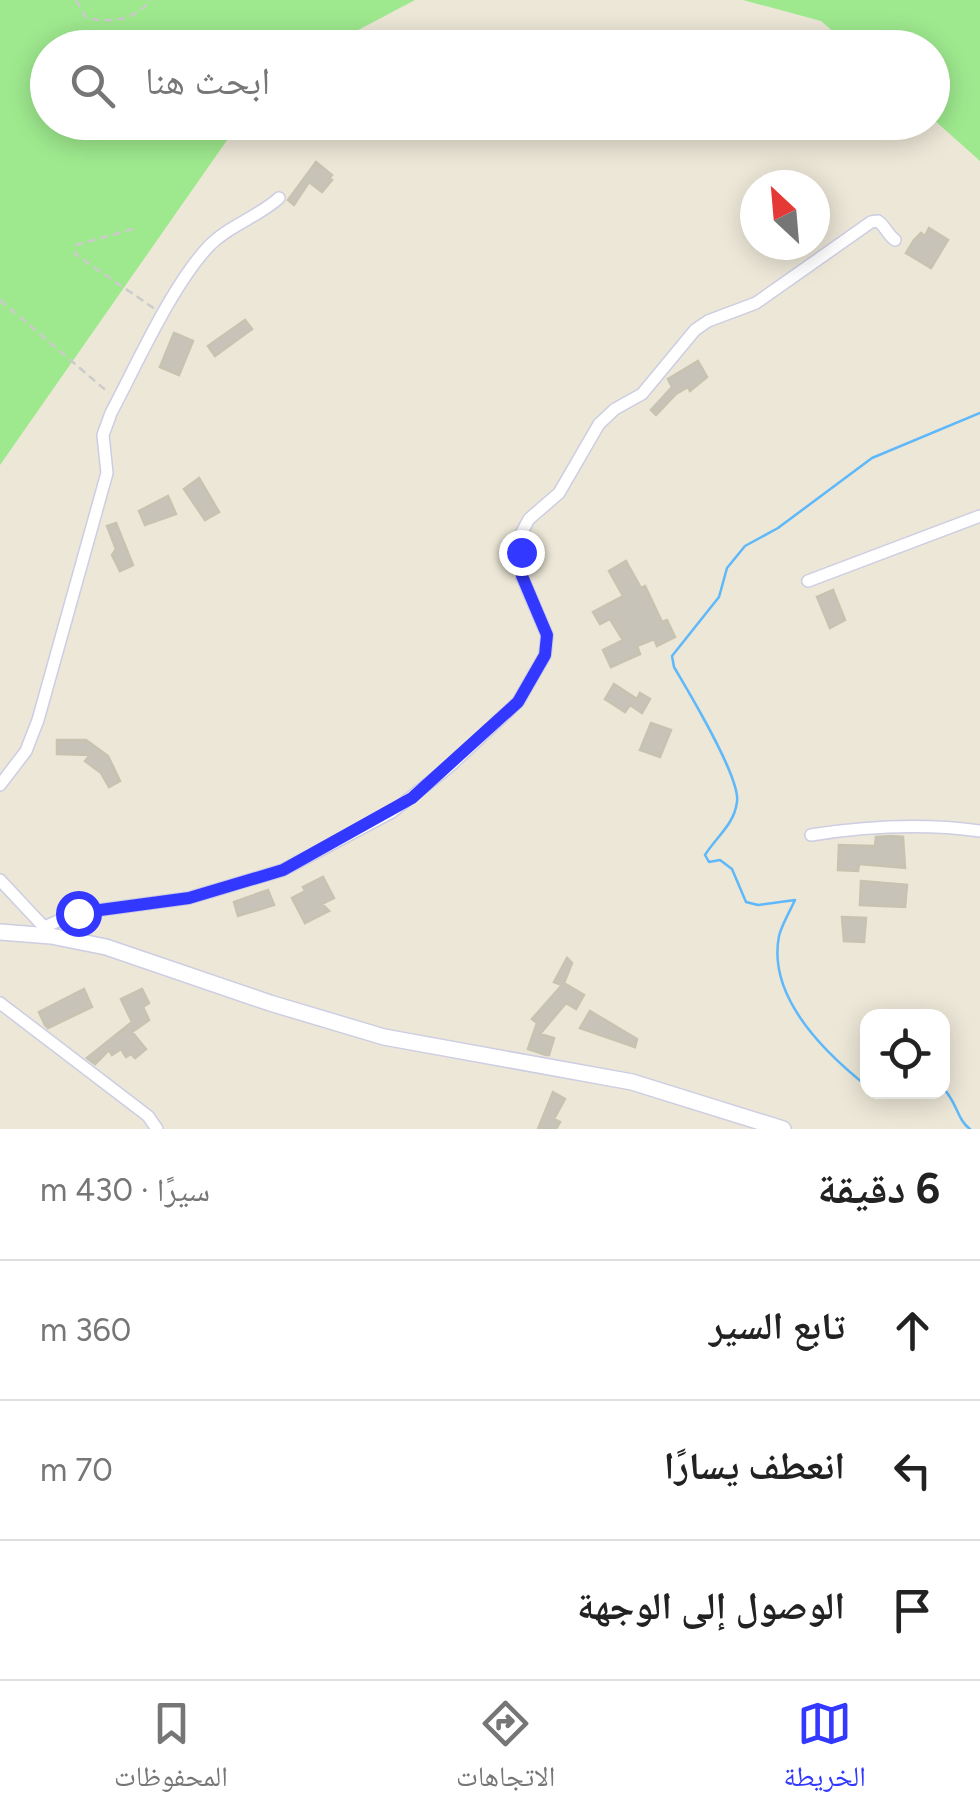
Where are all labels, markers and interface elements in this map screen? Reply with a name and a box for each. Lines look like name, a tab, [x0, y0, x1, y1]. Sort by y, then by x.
search box	[30, 30, 950, 140]
icon: search	[65, 58, 120, 113]
text: ابحث هنا	[145, 58, 270, 104]
north arrow	[740, 170, 830, 260]
route end	[499, 530, 545, 576]
route start	[56, 891, 102, 937]
map controls	[860, 1009, 950, 1099]
button: locate	[860, 1009, 950, 1099]
text: 6 دقيقة	[817, 1163, 940, 1214]
text: سيرًا · 430 m	[40, 1171, 210, 1209]
text: تابع السير	[709, 1303, 845, 1349]
icon: ahead	[885, 1303, 940, 1358]
text: 360 m	[40, 1311, 131, 1349]
text: انعطف يسارًا	[664, 1443, 845, 1489]
icon: left	[885, 1443, 940, 1498]
text: 70 m	[40, 1451, 113, 1489]
text: الوصول إلى الوجهة	[577, 1583, 845, 1629]
icon: arrive	[885, 1583, 940, 1638]
tab: المحفوظات	[114, 1696, 228, 1804]
tab: الاتجاهات	[456, 1696, 555, 1804]
tab: الخريطة	[784, 1696, 866, 1804]

